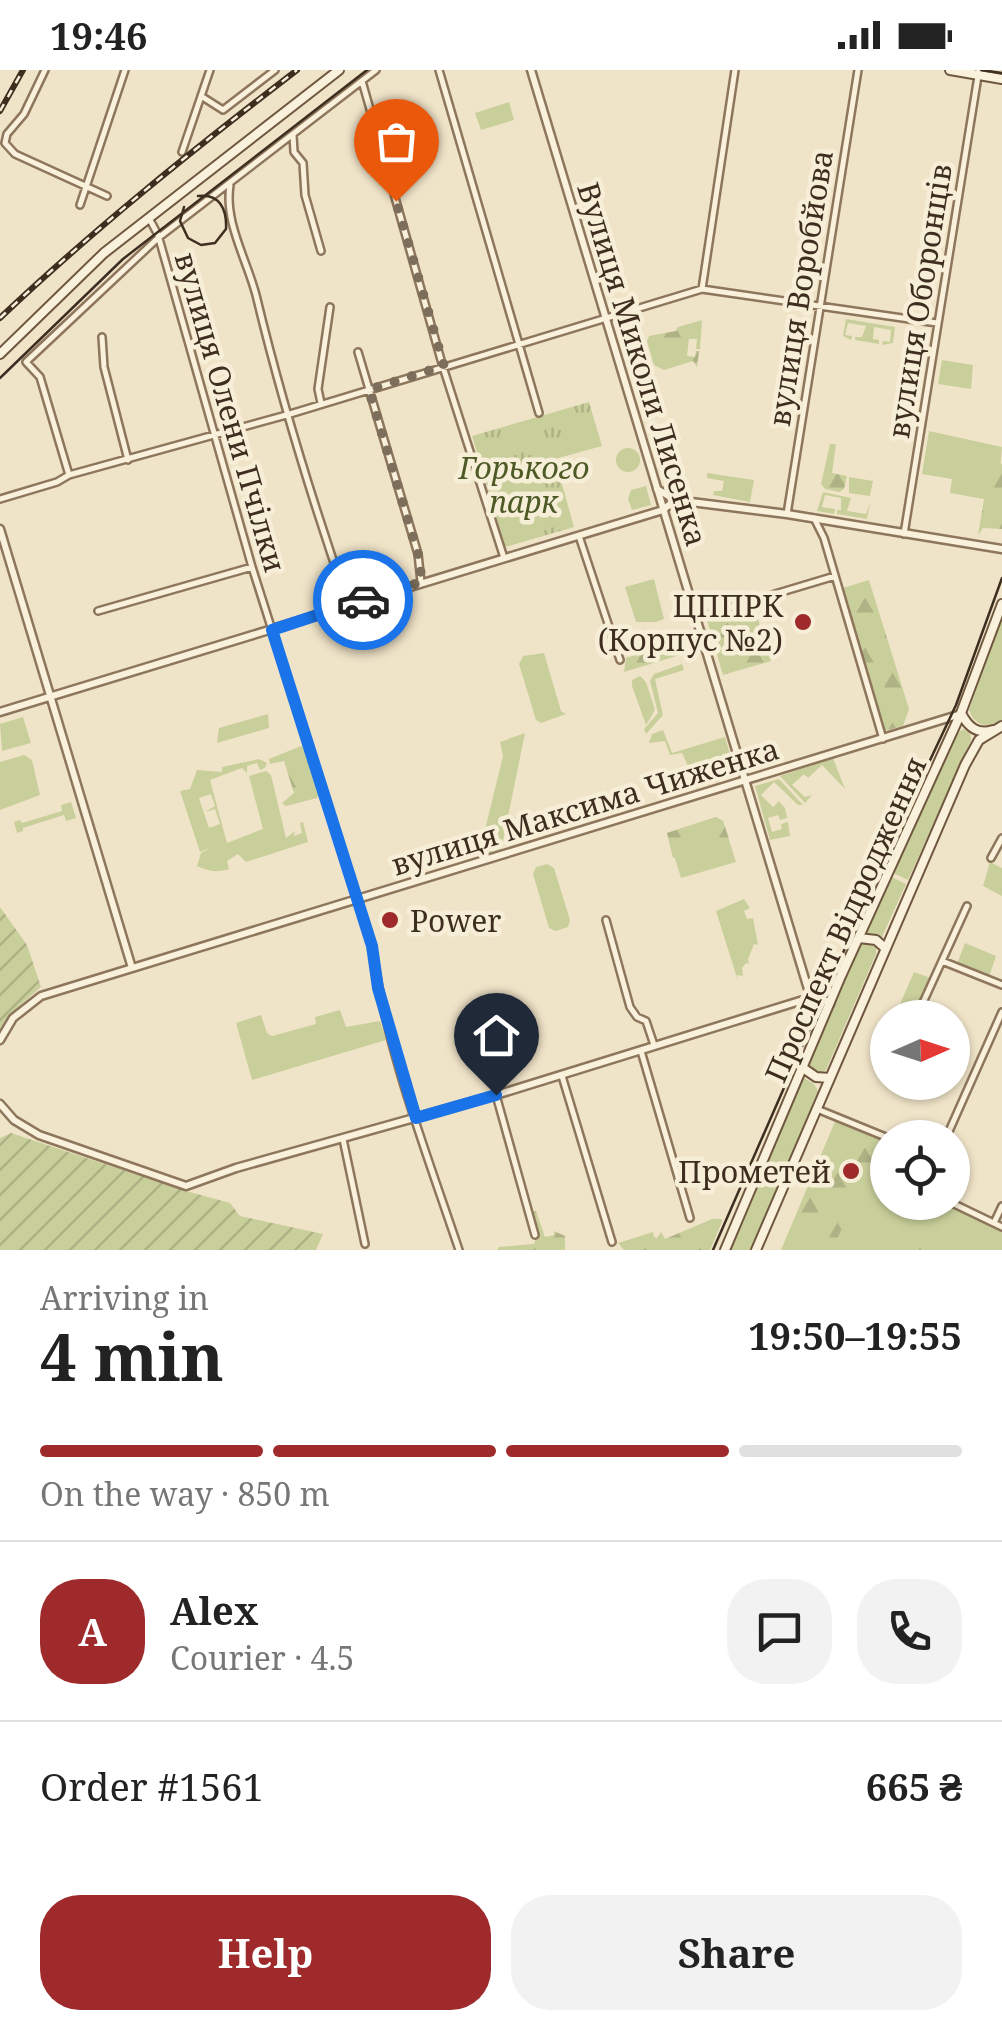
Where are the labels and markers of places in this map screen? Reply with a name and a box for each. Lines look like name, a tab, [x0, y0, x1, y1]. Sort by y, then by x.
pin	[354, 99, 439, 202]
place label: ЦППРК (Корпус №2)	[598, 585, 784, 660]
marker: ЦППРК (Корпус №2)	[792, 611, 814, 633]
place label: Power	[410, 900, 501, 941]
marker: Power	[379, 909, 401, 931]
pin	[454, 993, 539, 1096]
place label: Прометей	[678, 1151, 831, 1192]
marker: Прометей	[840, 1160, 862, 1182]

